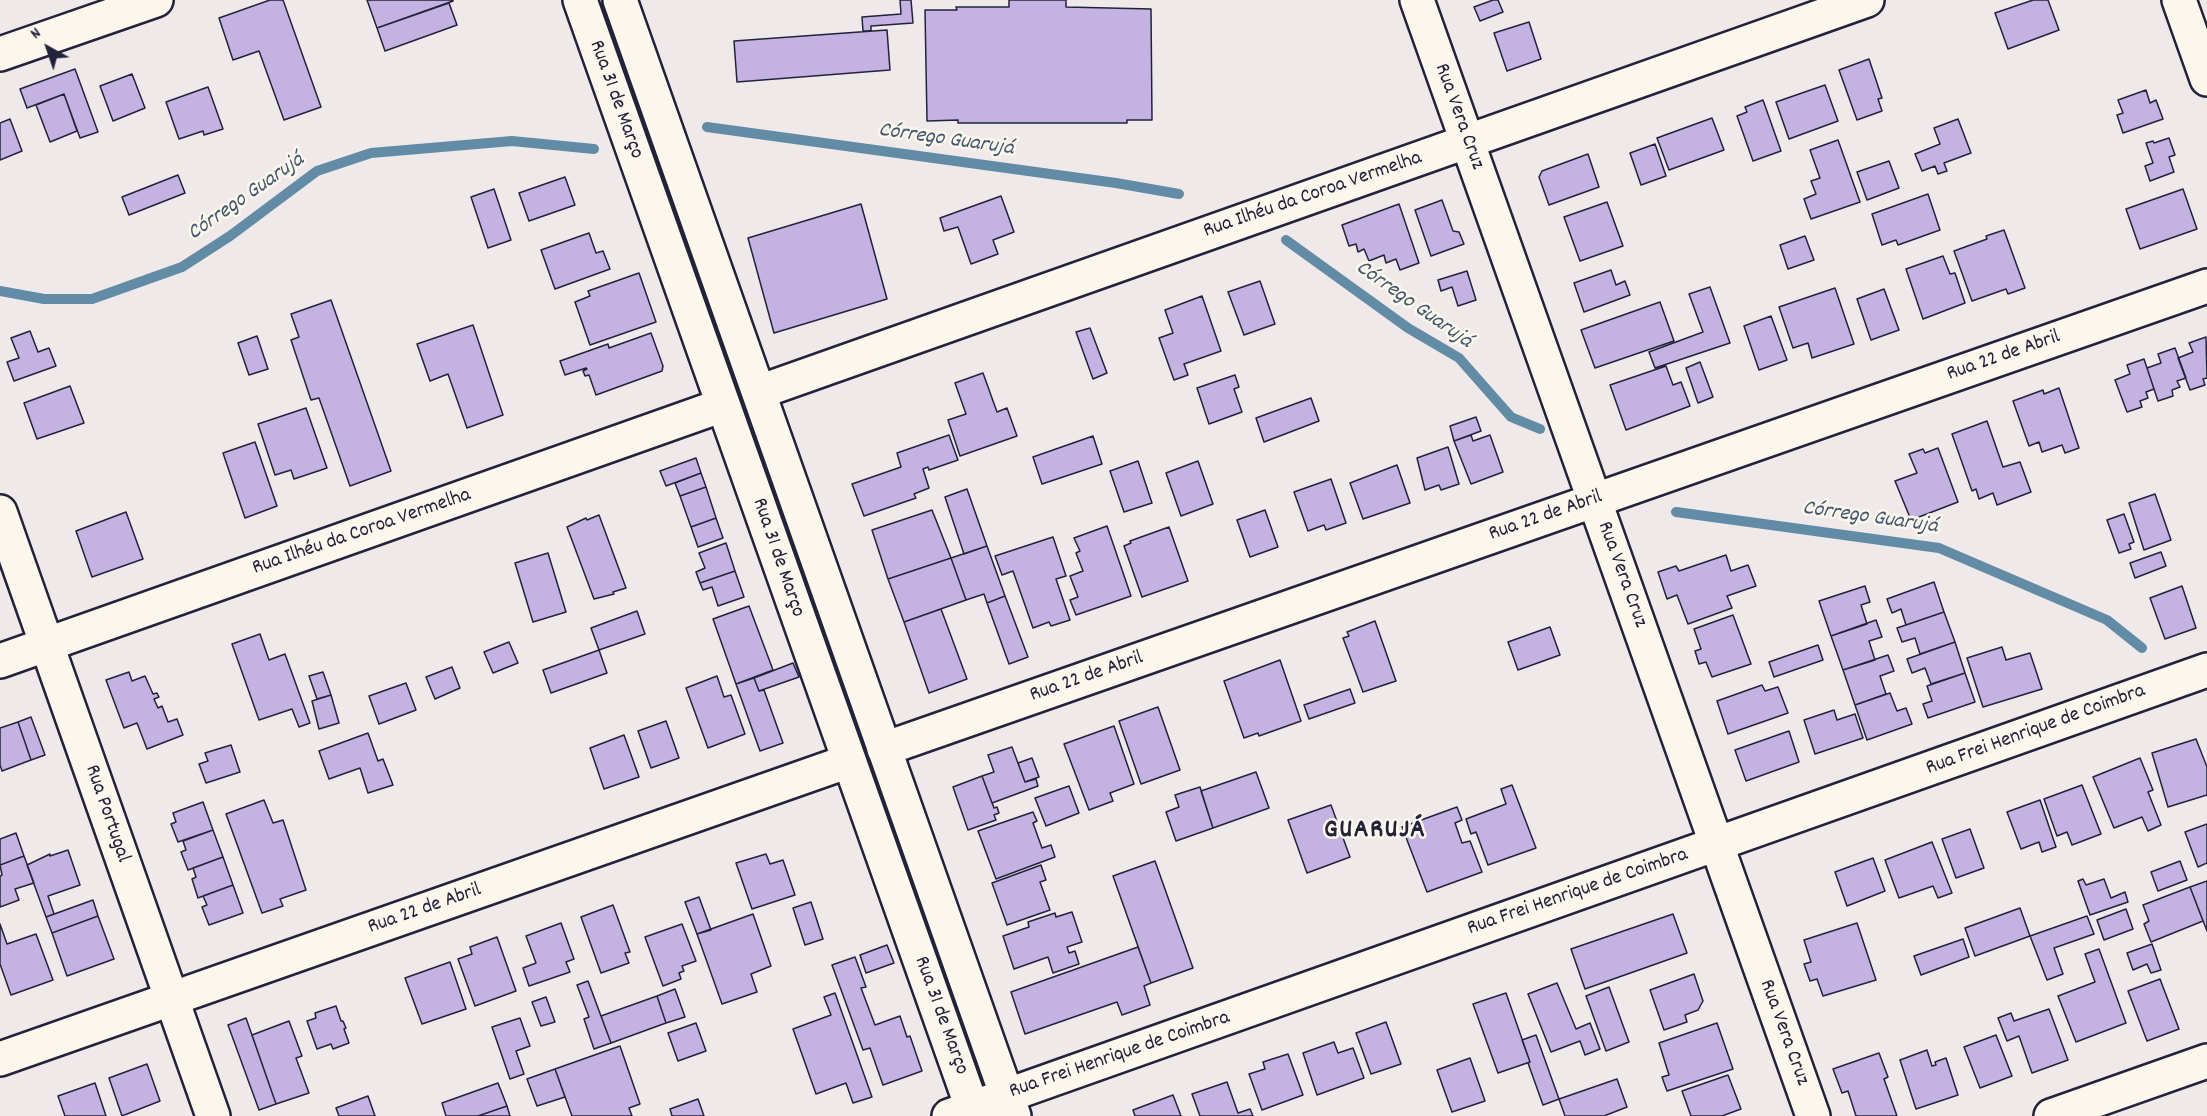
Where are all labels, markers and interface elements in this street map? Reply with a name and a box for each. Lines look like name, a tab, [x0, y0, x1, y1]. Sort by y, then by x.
north arrow	[18, 18, 78, 78]
text: N	[26, 22, 47, 45]
street label: Rua 31 de Março	[582, 37, 648, 163]
street label: Rua Vera Cruz	[1427, 61, 1489, 173]
water label: Córrego Guarujá	[877, 118, 1015, 164]
street label: Rua Ilhéu da Coroa Vermelha	[1201, 147, 1425, 245]
water label: Córrego Guarujá	[184, 148, 310, 248]
water label: Córrego Guarujá	[1350, 256, 1476, 356]
street label: Rua 22 de Abril	[1944, 326, 2064, 388]
street label: Rua Ilhéu da Coroa Vermelha	[250, 484, 474, 582]
street label: Rua 22 de Abril	[1486, 486, 1606, 548]
street label: Rua 31 de Março	[745, 495, 809, 621]
water label: Córrego Guarujá	[1801, 496, 1939, 542]
street label: Rua Vera Cruz	[1590, 519, 1652, 631]
street label: Rua 22 de Abril	[1027, 647, 1147, 709]
street label: Rua Frei Henrique de Coimbra	[1923, 680, 2149, 782]
street label: Rua Portugal	[78, 762, 134, 866]
district label: GUARUJÁ	[1324, 816, 1426, 848]
street label: Rua Frei Henrique de Coimbra	[1465, 843, 1691, 943]
street label: Rua 22 de Abril	[365, 879, 485, 941]
street label: Rua 31 de Março	[907, 953, 973, 1079]
street label: Rua Vera Cruz	[1752, 977, 1814, 1089]
street label: Rua Frei Henrique de Coimbra	[1007, 1006, 1233, 1106]

